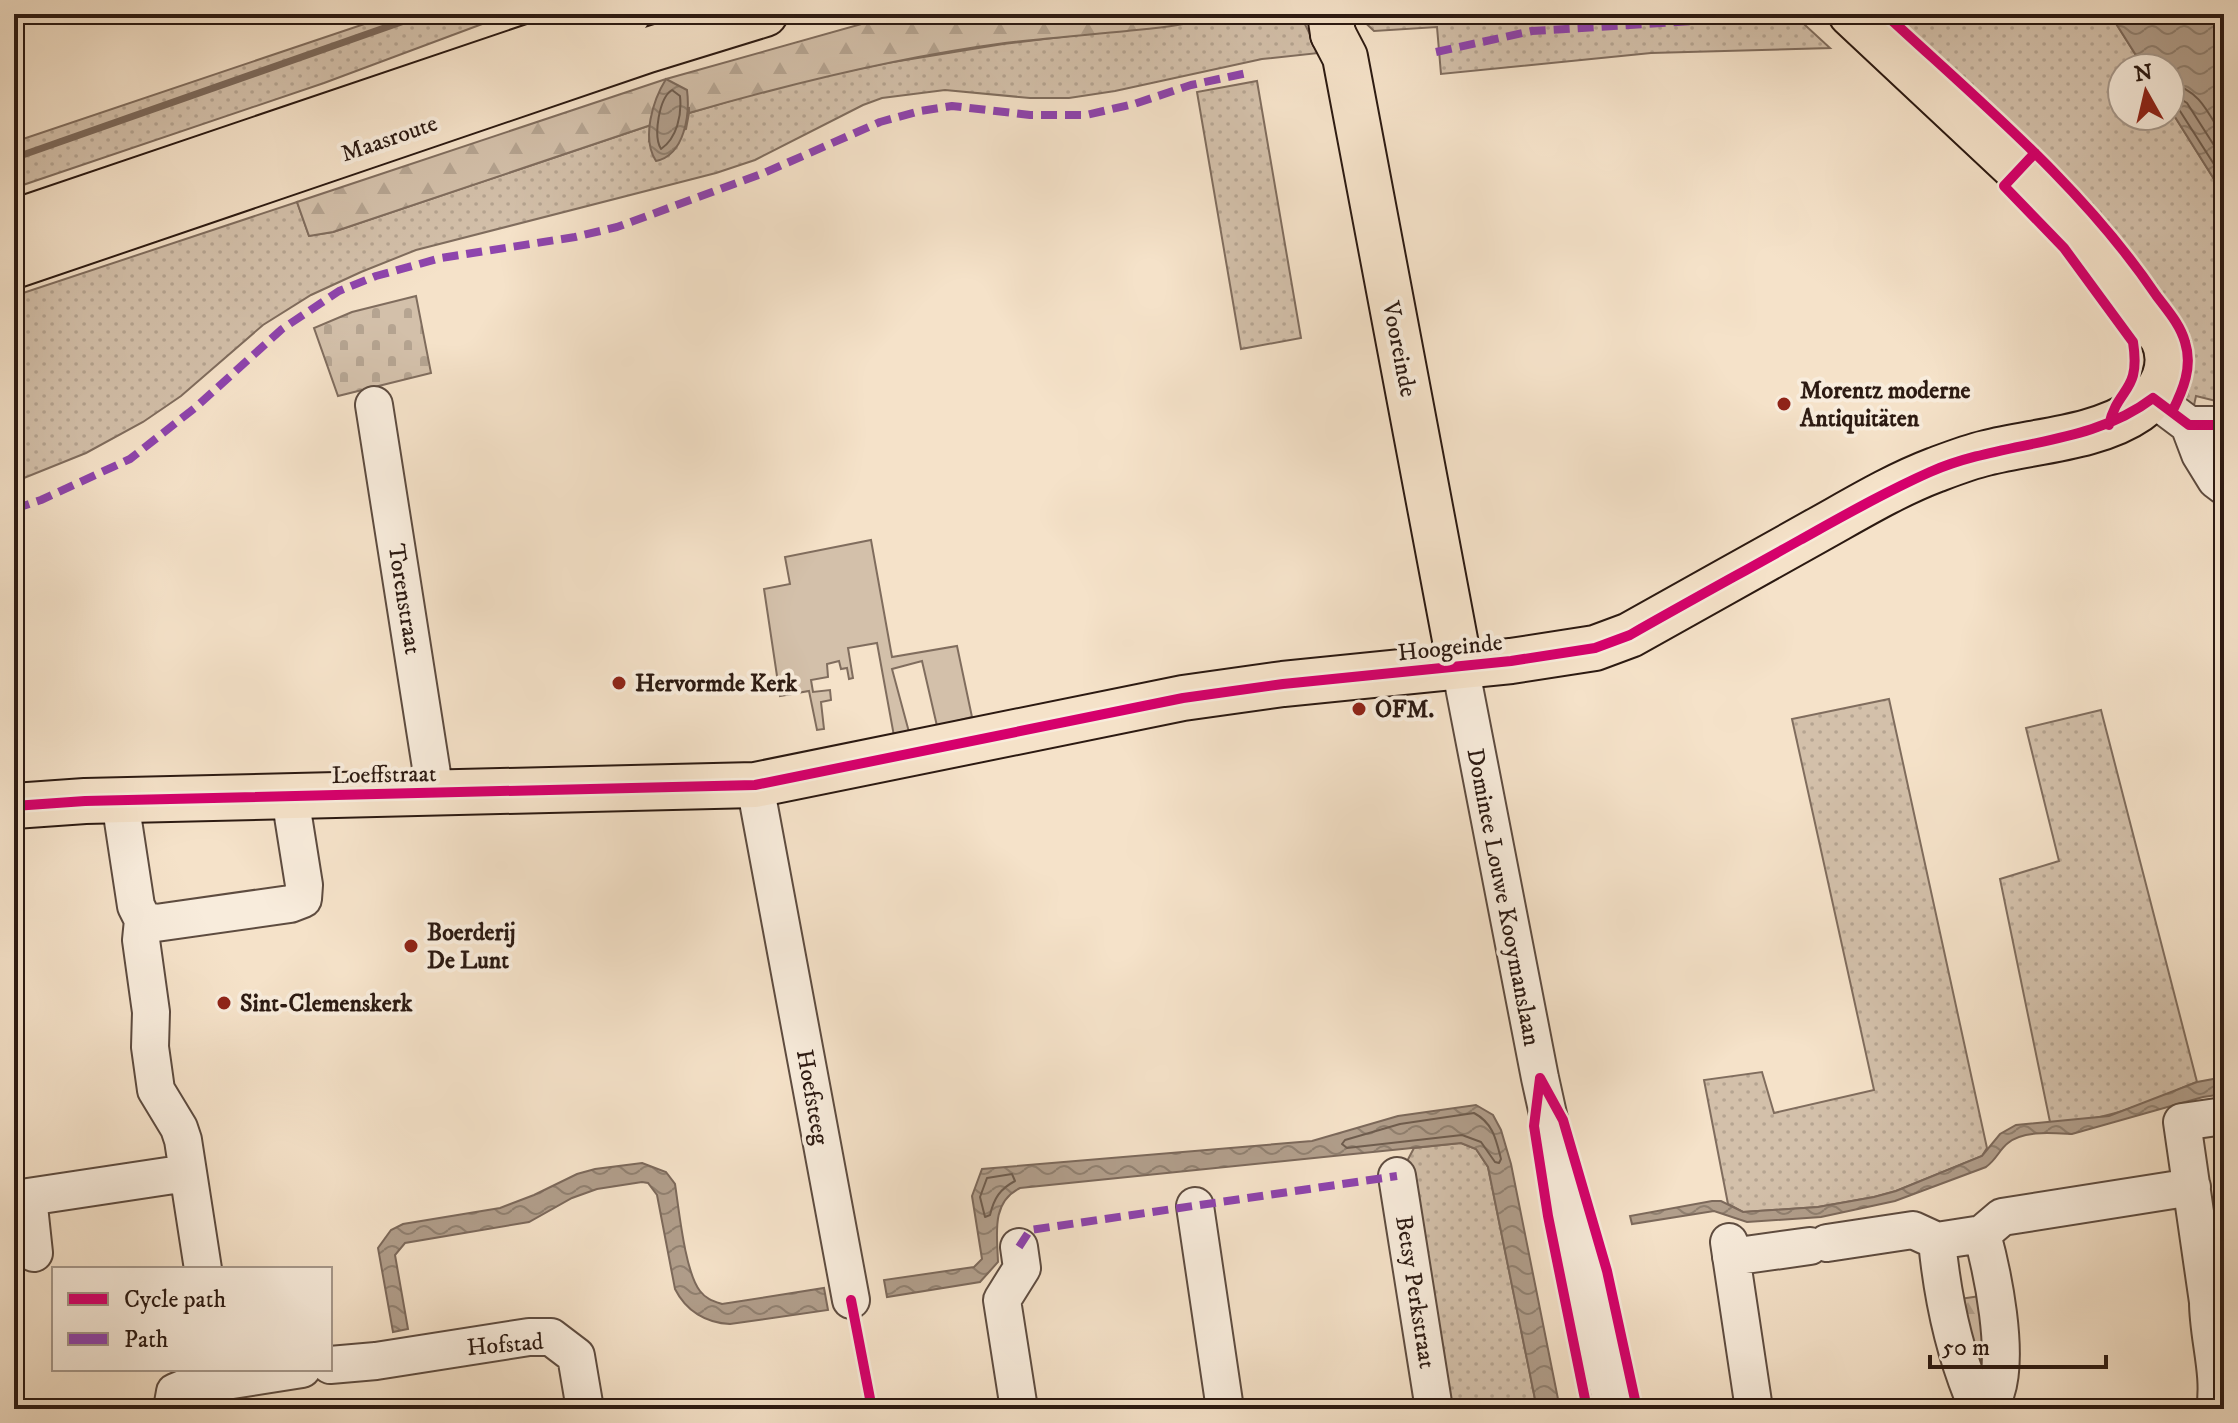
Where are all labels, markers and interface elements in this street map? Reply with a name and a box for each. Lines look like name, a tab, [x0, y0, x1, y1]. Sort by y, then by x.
north arrow	[2106, 52, 2186, 132]
text: N	[2133, 59, 2154, 88]
street label: Maasroute	[337, 108, 442, 169]
street label: Vooreinde	[1375, 298, 1423, 400]
place label: Morentz moderne Antiquitäten	[1799, 376, 1971, 434]
marker: Morentz moderne Antiquitäten	[1775, 395, 1793, 413]
street label: Torenstraat	[380, 542, 428, 657]
street label: Hoogeinde	[1396, 628, 1504, 668]
place label: Hervormde Kerk	[635, 669, 798, 699]
marker: Hervormde Kerk	[610, 674, 628, 692]
place label: OFM.	[1375, 695, 1434, 725]
marker: OFM.	[1350, 700, 1368, 718]
street label: Dominee Louwe Kooymanslaan	[1459, 746, 1547, 1049]
street label: Loeffstraat	[331, 759, 437, 791]
place label: Boerderij De Lunt	[427, 918, 515, 976]
marker: Boerderij De Lunt	[402, 937, 420, 955]
place label: Sint-Clemenskerk	[240, 989, 414, 1019]
marker: Sint-Clemenskerk	[215, 994, 233, 1012]
street label: Hoefsteeg	[789, 1047, 835, 1148]
street label: Betsy Perkstraat	[1388, 1214, 1442, 1371]
legend	[52, 1267, 332, 1371]
text: Cycle path	[124, 1285, 226, 1315]
scale bar	[1930, 1319, 2106, 1369]
text: Path	[124, 1325, 169, 1355]
street label: Hofstad	[465, 1327, 545, 1363]
text: 50 m	[1942, 1333, 1990, 1363]

